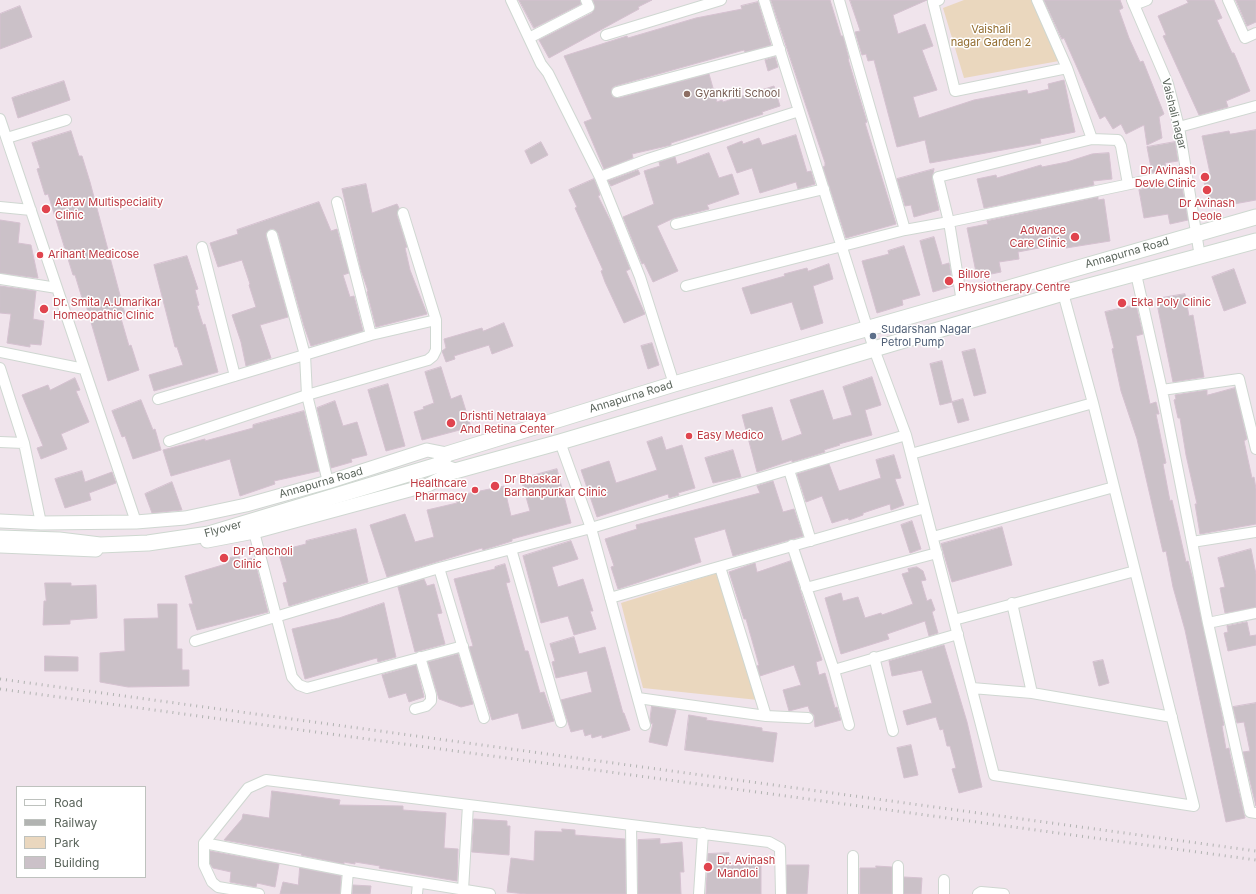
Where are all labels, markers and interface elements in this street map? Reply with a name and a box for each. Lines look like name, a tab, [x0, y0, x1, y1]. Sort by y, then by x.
park label: Vaishali nagar Garden 2	[951, 23, 1031, 49]
street label: Vaishali nagar	[1159, 77, 1189, 151]
place label: Gyankriti School	[695, 87, 780, 101]
marker: Gyankriti School	[682, 89, 692, 99]
place label: Dr Avinash Devle Clinic	[1135, 164, 1196, 190]
marker: Dr Avinash Devle Clinic	[1199, 171, 1211, 183]
marker: Dr Avinash Deole	[1201, 184, 1213, 196]
place label: Aarav Multispeciality Clinic	[55, 196, 163, 222]
place label: Dr Avinash Deole	[1179, 197, 1235, 223]
marker: Aarav Multispeciality Clinic	[40, 203, 52, 215]
place label: Advance Care Clinic	[1010, 224, 1066, 250]
marker: Advance Care Clinic	[1069, 231, 1081, 243]
street label: Annapurna Road	[1084, 235, 1170, 271]
place label: Arihant Medicose	[48, 248, 139, 262]
marker: Arihant Medicose	[35, 250, 45, 260]
place label: Billore Physiotherapy Centre	[958, 268, 1070, 294]
marker: Billore Physiotherapy Centre	[943, 275, 955, 287]
place label: Dr. Smita A.Umarikar Homeopathic Clinic	[53, 296, 161, 322]
place label: Ekta Poly Clinic	[1131, 296, 1211, 310]
marker: Ekta Poly Clinic	[1116, 297, 1128, 309]
marker: Dr. Smita A.Umarikar Homeopathic Clinic	[38, 303, 50, 315]
place label: Sudarshan Nagar Petrol Pump	[881, 323, 971, 349]
marker: Sudarshan Nagar Petrol Pump	[868, 331, 878, 341]
street label: Annapurna Road	[588, 378, 674, 416]
place label: Drishti Netralaya And Retina Center	[460, 410, 554, 436]
marker: Drishti Netralaya And Retina Center	[445, 417, 457, 429]
place label: Easy Medico	[697, 429, 763, 443]
marker: Easy Medico	[684, 431, 694, 441]
street label: Annapurna Road	[278, 465, 364, 501]
place label: Dr Bhaskar Barhanpurkar Clinic	[504, 473, 607, 499]
place label: Healthcare Pharmacy	[410, 477, 467, 503]
marker: Dr Bhaskar Barhanpurkar Clinic	[489, 480, 501, 492]
marker: Healthcare Pharmacy	[470, 485, 480, 495]
street label: Flyover	[203, 518, 243, 540]
place label: Dr Pancholi Clinic	[233, 545, 293, 571]
marker: Dr Pancholi Clinic	[218, 552, 230, 564]
legend	[16, 786, 146, 878]
text: Road	[54, 795, 83, 810]
text: Railway	[54, 815, 97, 830]
text: Park	[54, 835, 80, 850]
place label: Dr. Avinash Mandloi	[717, 854, 775, 880]
text: Building	[54, 855, 99, 870]
marker: Dr. Avinash Mandloi	[702, 861, 714, 873]

